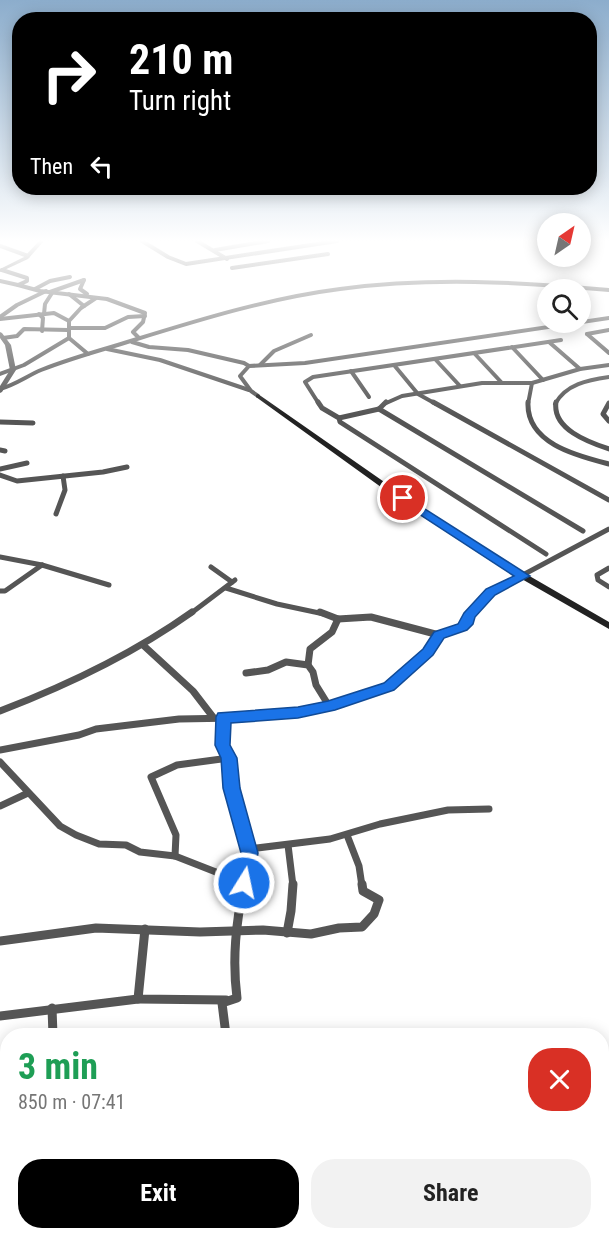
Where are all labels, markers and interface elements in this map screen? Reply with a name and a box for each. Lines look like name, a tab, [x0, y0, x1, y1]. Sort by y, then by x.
text: 210 m	[129, 35, 234, 84]
icon: right	[30, 36, 108, 114]
text: Turn right	[129, 85, 231, 117]
icon: left	[85, 150, 118, 183]
text: Then	[30, 154, 73, 179]
north arrow	[537, 213, 591, 267]
map controls	[537, 213, 591, 333]
button: search	[537, 279, 591, 333]
pin	[377, 472, 428, 523]
icon: arrive	[386, 481, 419, 514]
position arrow	[212, 851, 276, 915]
text: 3 min	[18, 1046, 98, 1088]
button: close	[528, 1048, 591, 1111]
text: 850 m · 07:41	[18, 1090, 125, 1114]
button: Exit	[18, 1159, 299, 1228]
button: Share	[311, 1159, 591, 1228]

